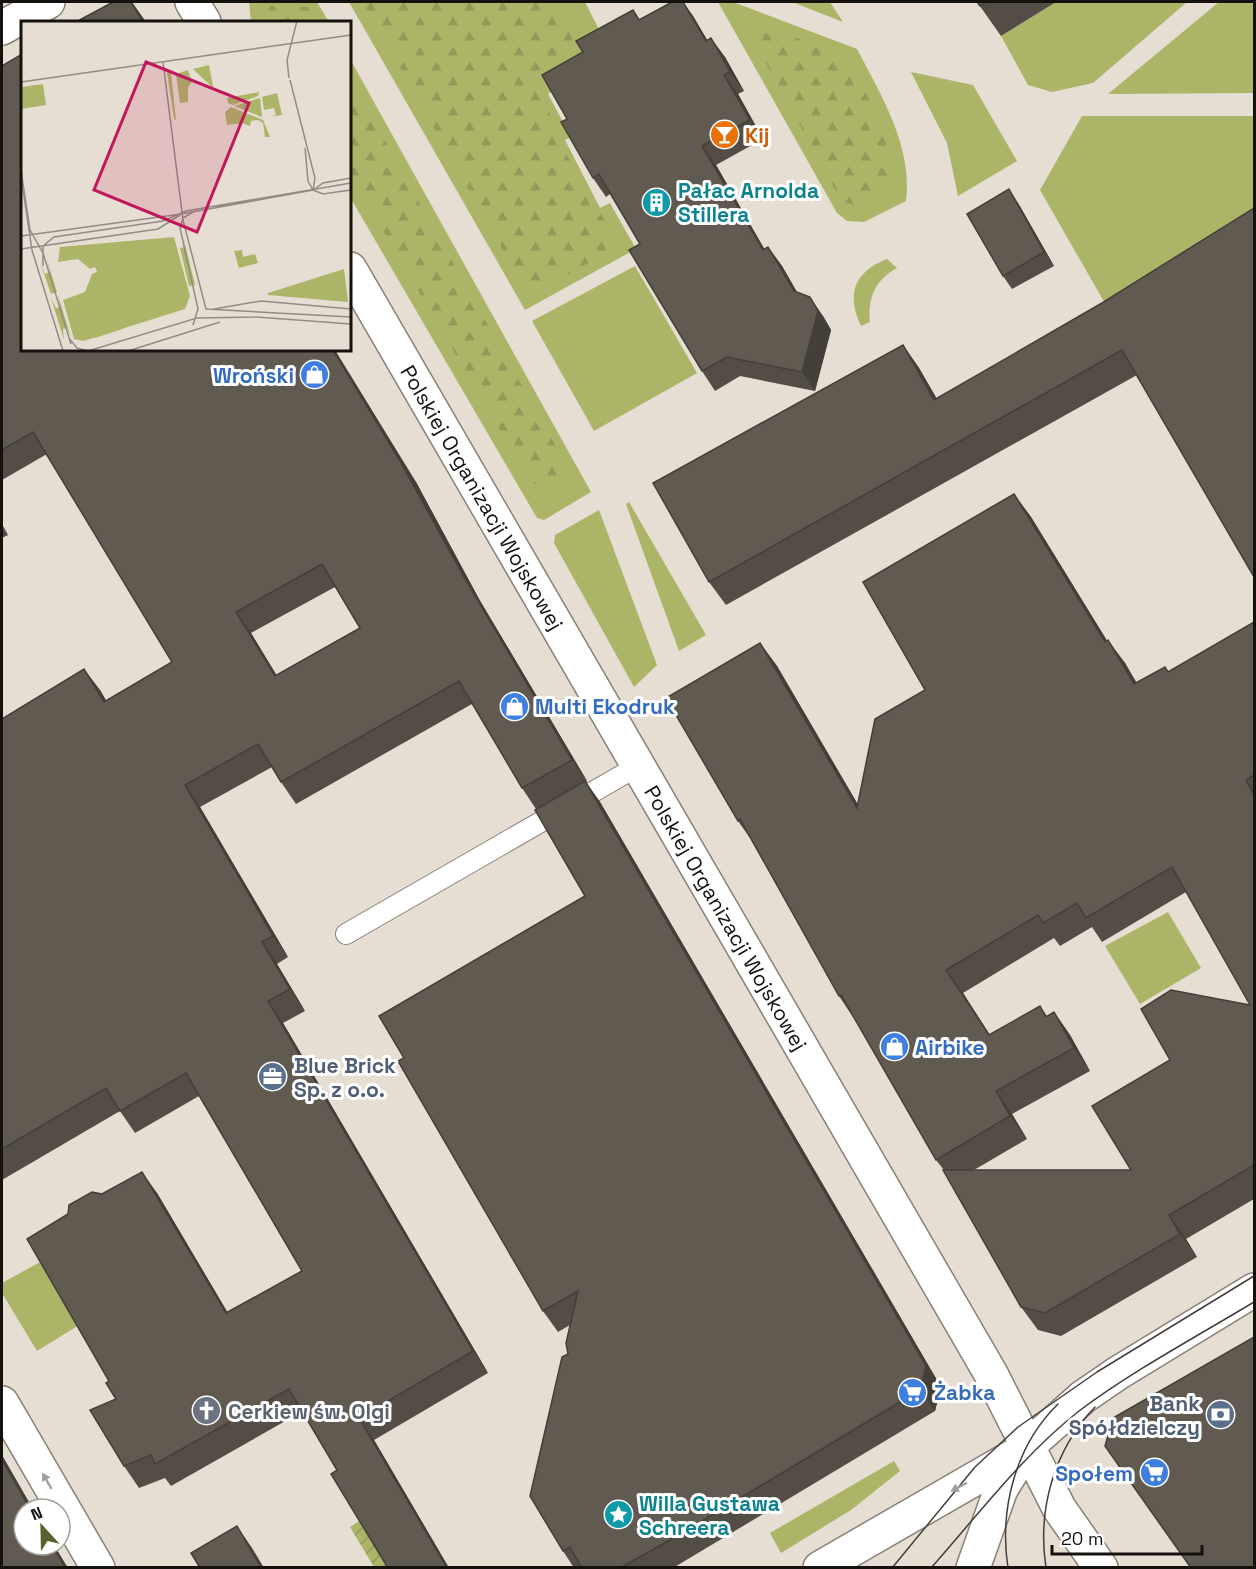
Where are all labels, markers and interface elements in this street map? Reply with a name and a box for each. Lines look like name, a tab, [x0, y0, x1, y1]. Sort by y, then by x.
inset map	[21, 21, 351, 351]
bar icon: Kij	[708, 119, 740, 151]
place label: Kij	[745, 122, 769, 149]
place label: Pałac Arnolda Stillera	[678, 177, 819, 228]
building icon: Pałac Arnolda Stillera	[641, 186, 673, 218]
shop icon: Wroński	[299, 359, 331, 391]
street label: Polskiej Organizacji Wojskowej	[395, 360, 570, 635]
place label: Wroński	[213, 362, 294, 389]
shop icon: Multi Ekodruk	[498, 690, 530, 722]
place label: Multi Ekodruk	[535, 693, 675, 720]
street label: Polskiej Organizacji Wojskowej	[639, 780, 814, 1055]
shop icon: Airbike	[878, 1031, 910, 1063]
place label: Airbike	[915, 1034, 985, 1061]
place label: Blue Brick Sp. z o.o.	[294, 1052, 396, 1103]
office icon: Blue Brick Sp. z o.o.	[257, 1061, 289, 1093]
supermarket icon: Żabka	[897, 1376, 929, 1408]
place label: Żabka	[934, 1379, 995, 1406]
place label: Bank Spółdzielczy	[1069, 1390, 1200, 1441]
church icon: Cerkiew św. Olgi	[191, 1395, 223, 1427]
place label: Cerkiew św. Olgi	[228, 1398, 390, 1425]
bank icon: Bank Spółdzielczy	[1205, 1399, 1237, 1431]
supermarket icon: Społem	[1138, 1457, 1170, 1489]
place label: Społem	[1055, 1460, 1133, 1487]
one-way arrow	[42, 1473, 53, 1489]
one-way arrow	[950, 1482, 967, 1492]
place label: Willa Gustawa Schreera	[639, 1490, 780, 1541]
north arrow	[12, 1497, 72, 1557]
place icon: Willa Gustawa Schreera	[602, 1499, 634, 1531]
text: N	[28, 1502, 45, 1525]
scale bar	[1052, 1518, 1202, 1556]
text: 20 m	[1061, 1527, 1104, 1550]

